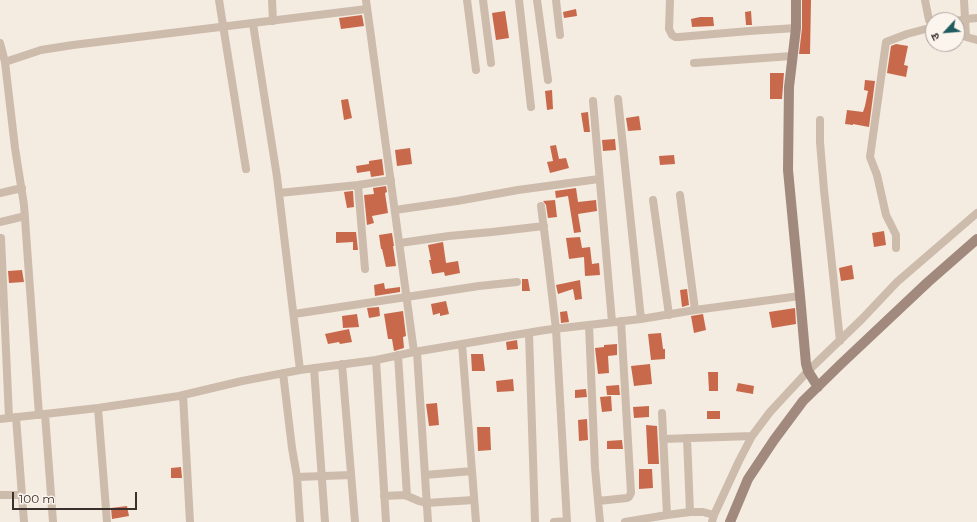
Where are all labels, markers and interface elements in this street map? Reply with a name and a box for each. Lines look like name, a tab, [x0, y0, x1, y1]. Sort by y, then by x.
north arrow	[925, 12, 965, 52]
text: उ	[927, 31, 943, 43]
scale bar	[14, 484, 139, 510]
text: 100 m	[19, 491, 55, 506]

